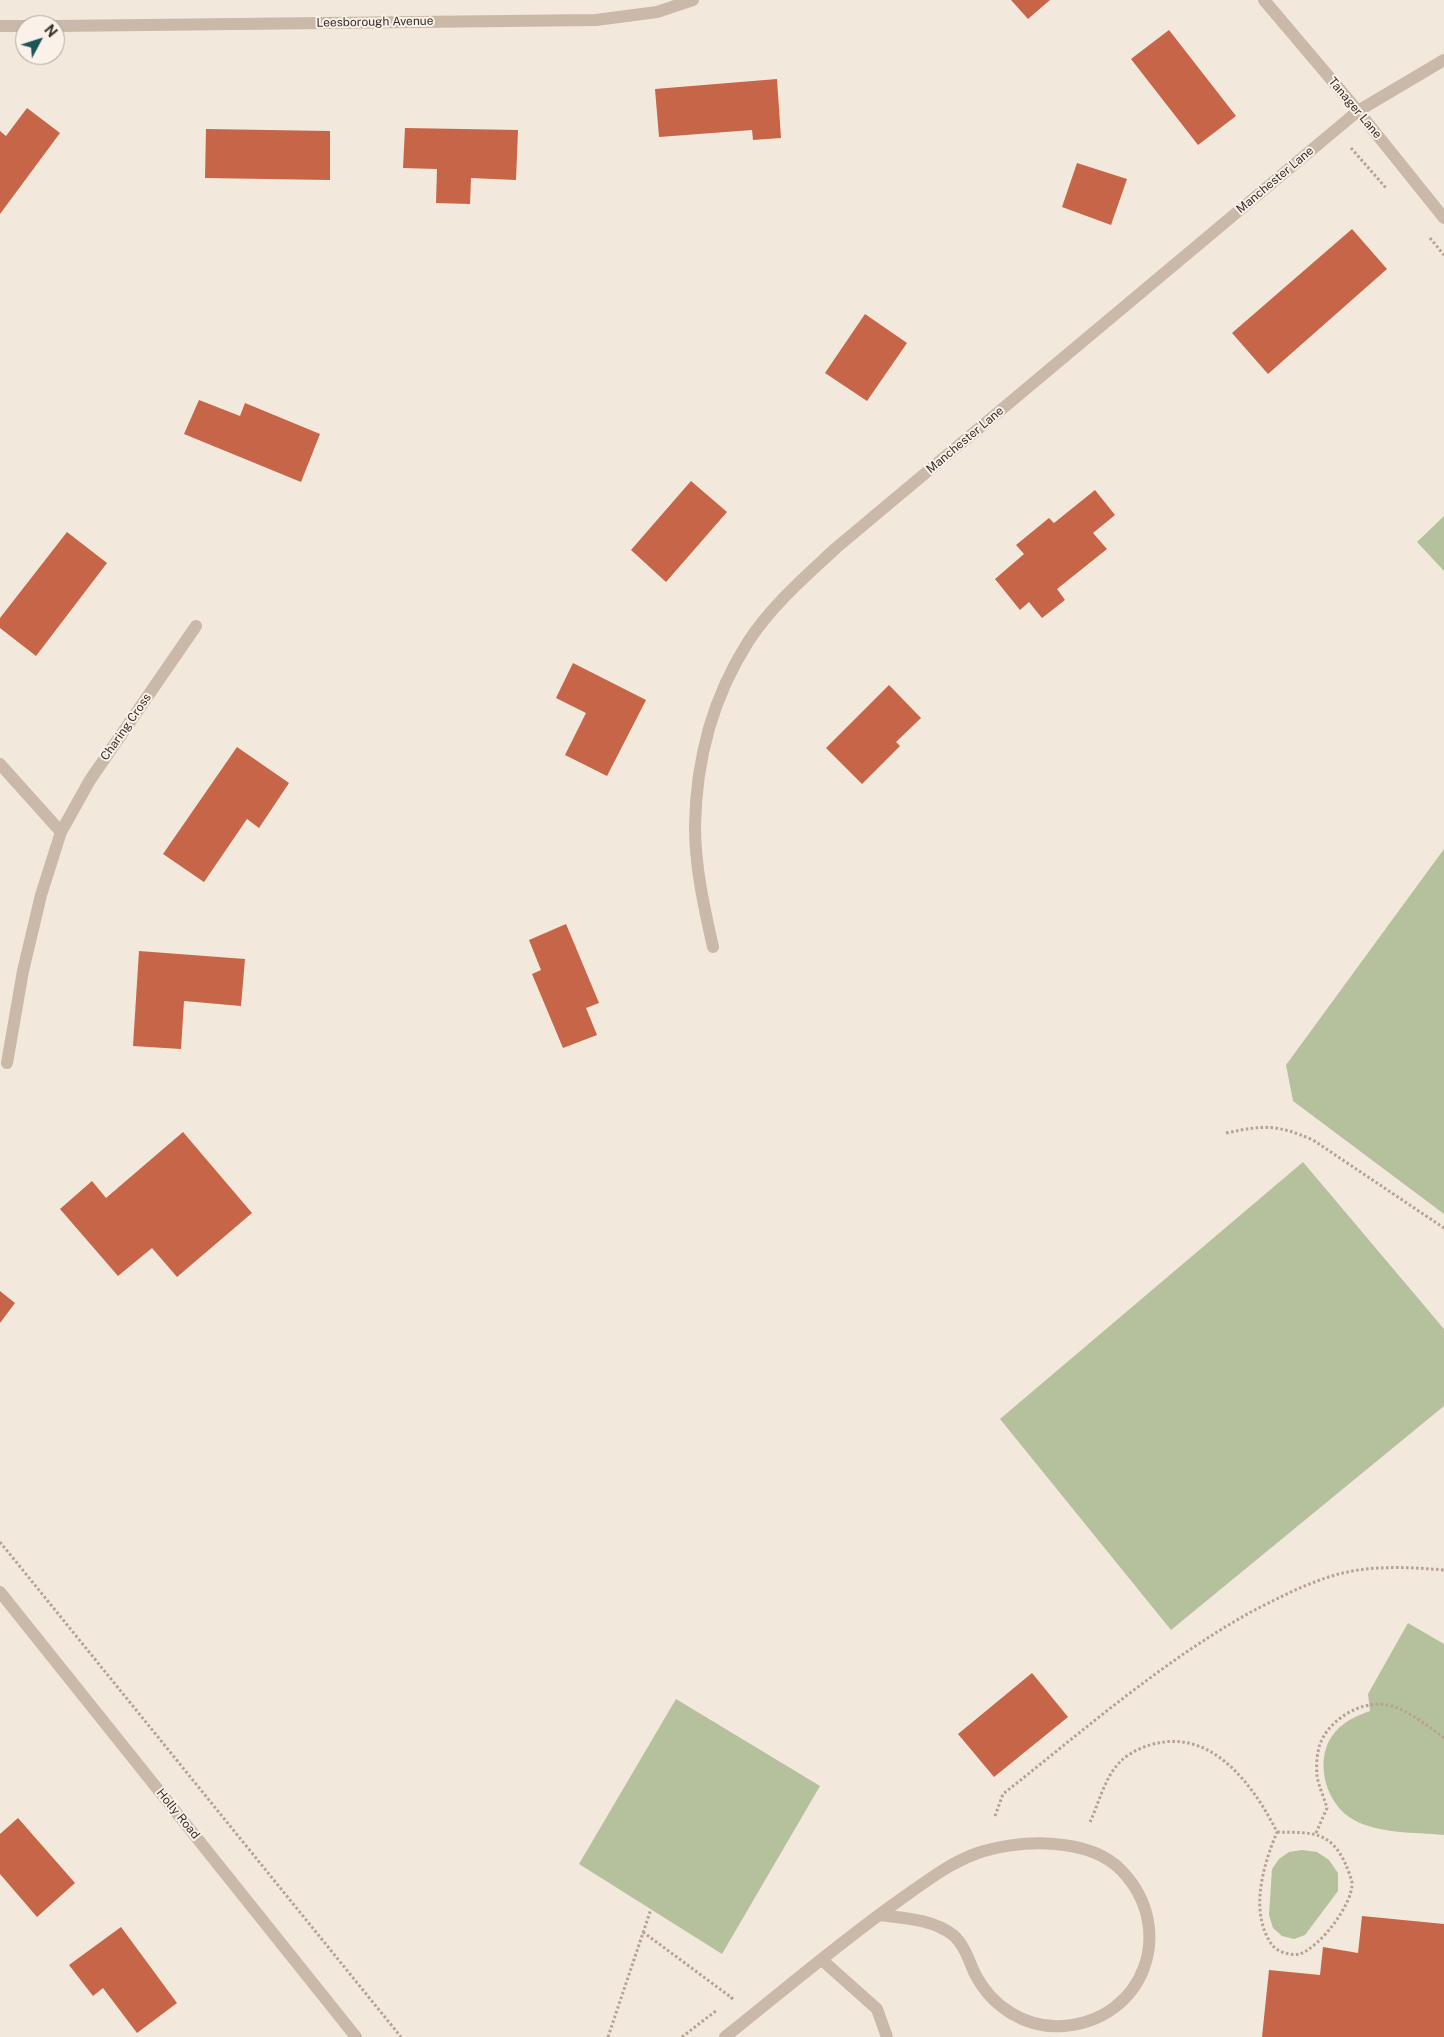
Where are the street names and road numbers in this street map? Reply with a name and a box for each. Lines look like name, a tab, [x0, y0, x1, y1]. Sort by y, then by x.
street label: Leesborough Avenue	[316, 14, 434, 30]
street label: Tanager Lane	[1325, 75, 1385, 141]
street label: Manchester Lane	[1234, 144, 1316, 216]
street label: Manchester Lane	[924, 404, 1006, 476]
street label: Charing Cross	[98, 691, 154, 763]
street label: Holly Road	[153, 1786, 203, 1842]

